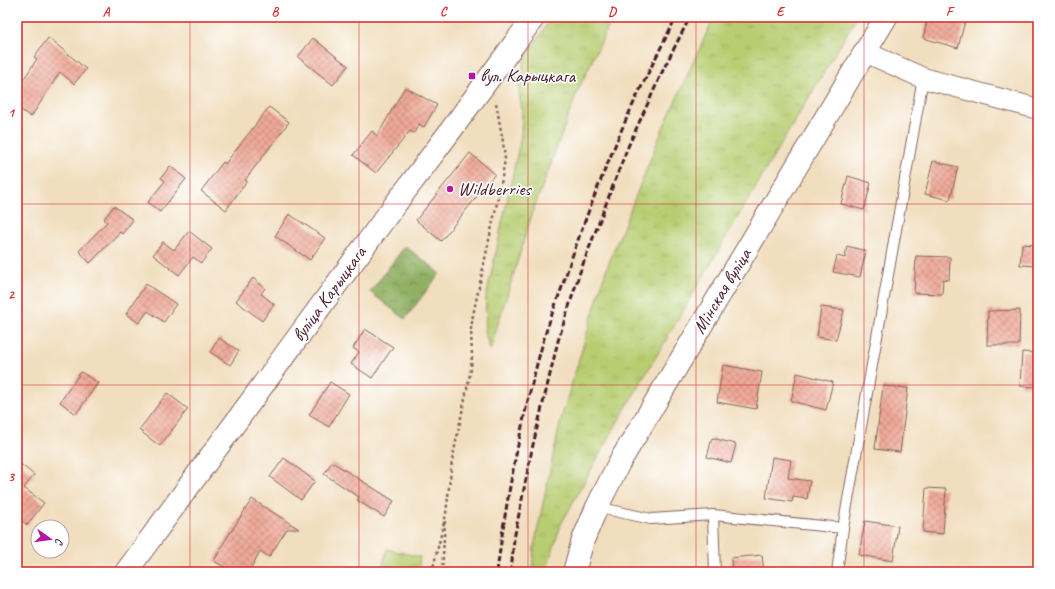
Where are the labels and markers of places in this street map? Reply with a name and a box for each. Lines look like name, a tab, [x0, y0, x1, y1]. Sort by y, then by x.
place label: вул. Карыцкага	[480, 64, 577, 88]
marker: вул. Карыцкага	[467, 71, 477, 81]
place label: Wildberries	[458, 177, 532, 201]
marker: Wildberries	[445, 184, 455, 194]

